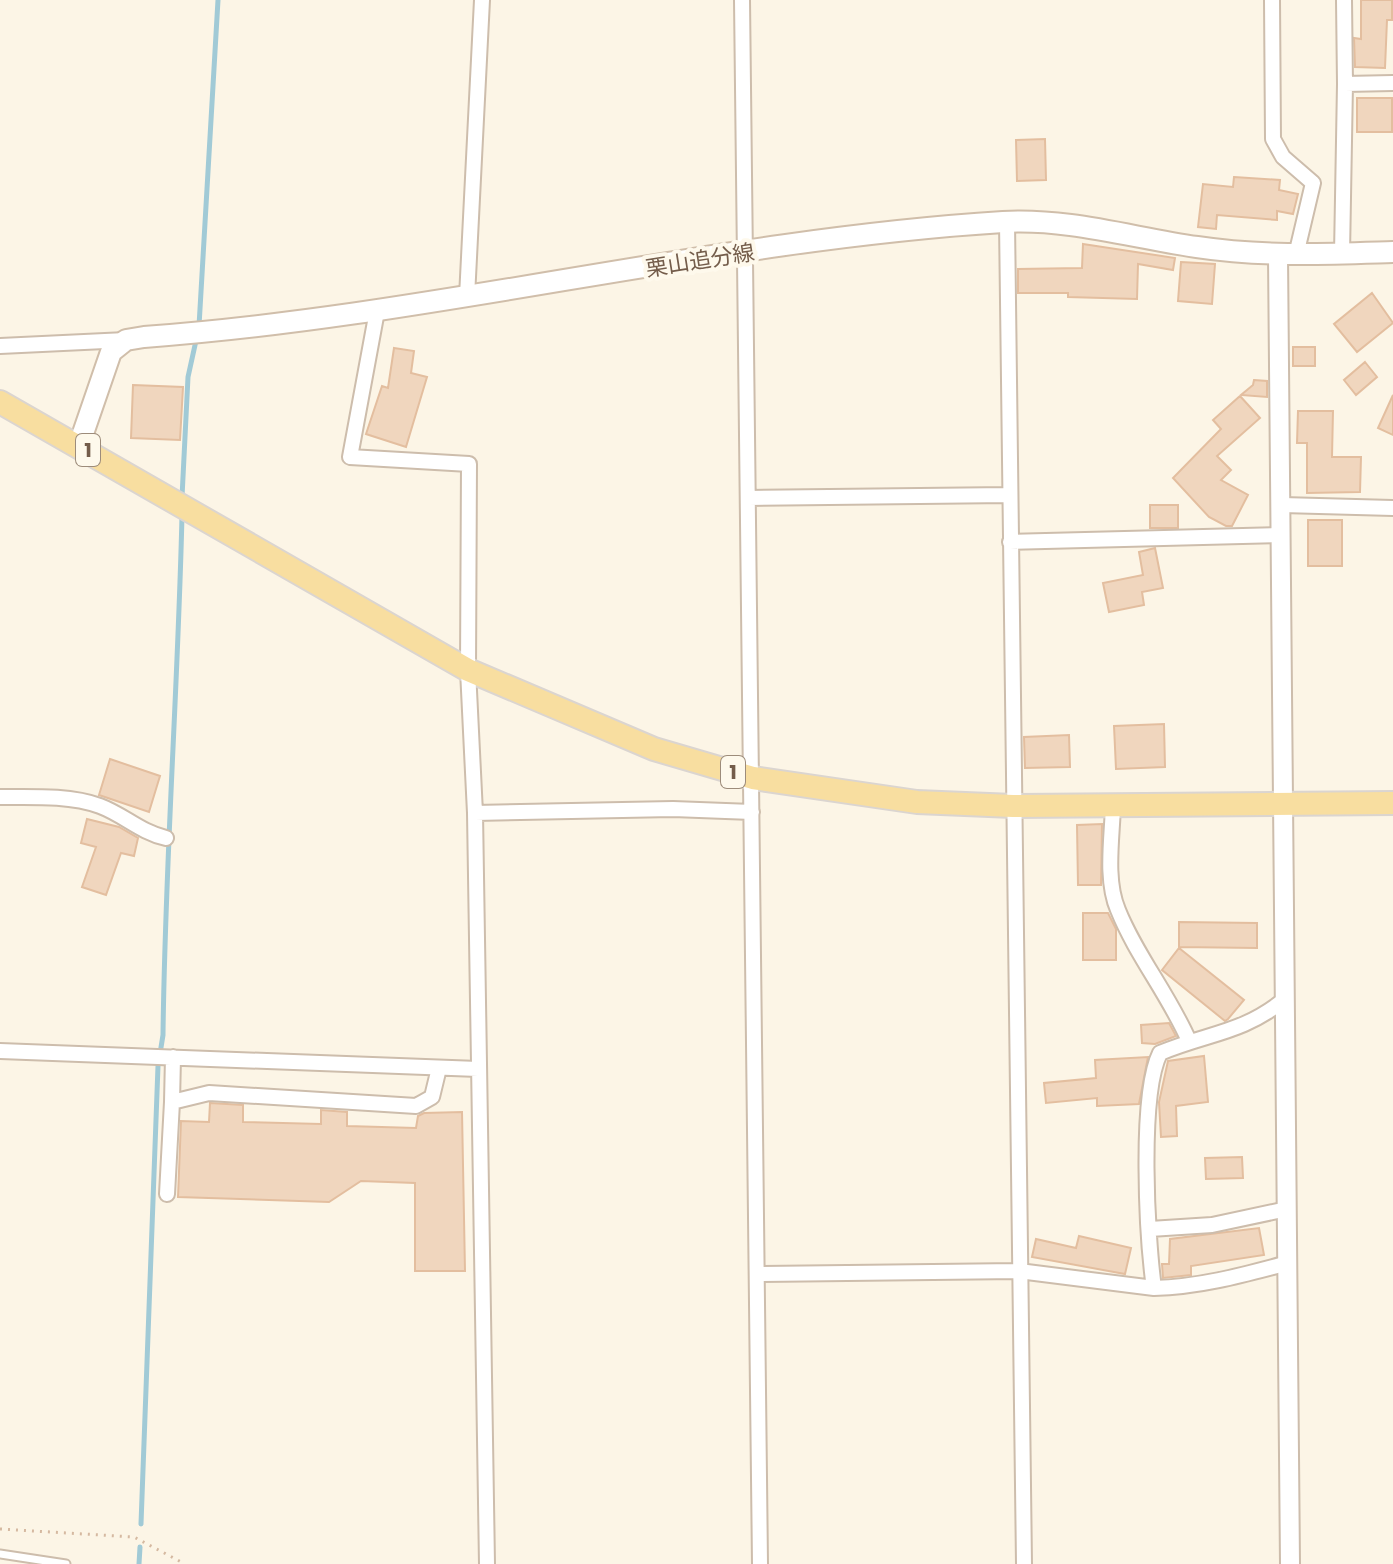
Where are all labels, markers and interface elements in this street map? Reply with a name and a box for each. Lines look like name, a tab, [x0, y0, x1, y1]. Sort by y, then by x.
street label: 栗山追分線	[643, 237, 757, 284]
road number: 1	[76, 434, 100, 466]
road number: 1	[721, 756, 745, 788]

